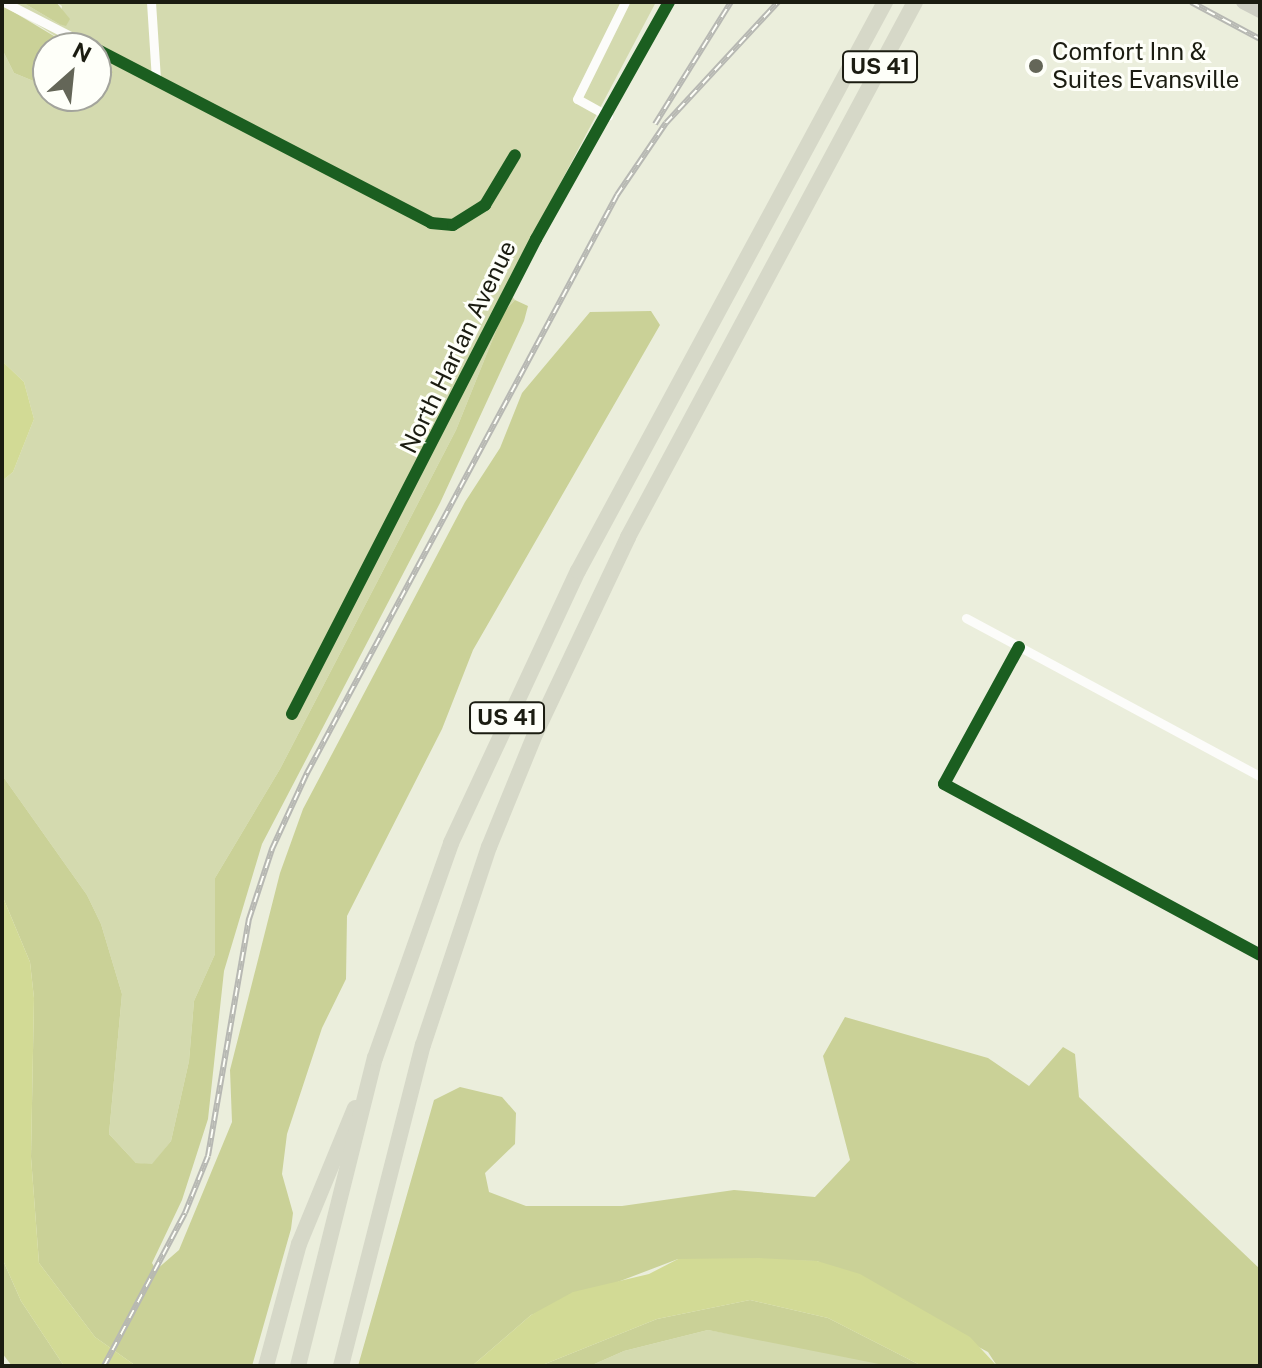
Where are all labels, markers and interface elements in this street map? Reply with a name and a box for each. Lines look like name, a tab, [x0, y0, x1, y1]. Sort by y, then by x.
north arrow	[32, 32, 112, 112]
text: N	[68, 37, 96, 68]
place label: Comfort Inn & Suites Evansville	[1052, 38, 1239, 94]
road number: US 41	[842, 49, 918, 85]
marker: Comfort Inn & Suites Evansville	[1027, 57, 1045, 75]
street label: North Harlan Avenue	[394, 236, 522, 458]
road number: US 41	[469, 700, 545, 736]

